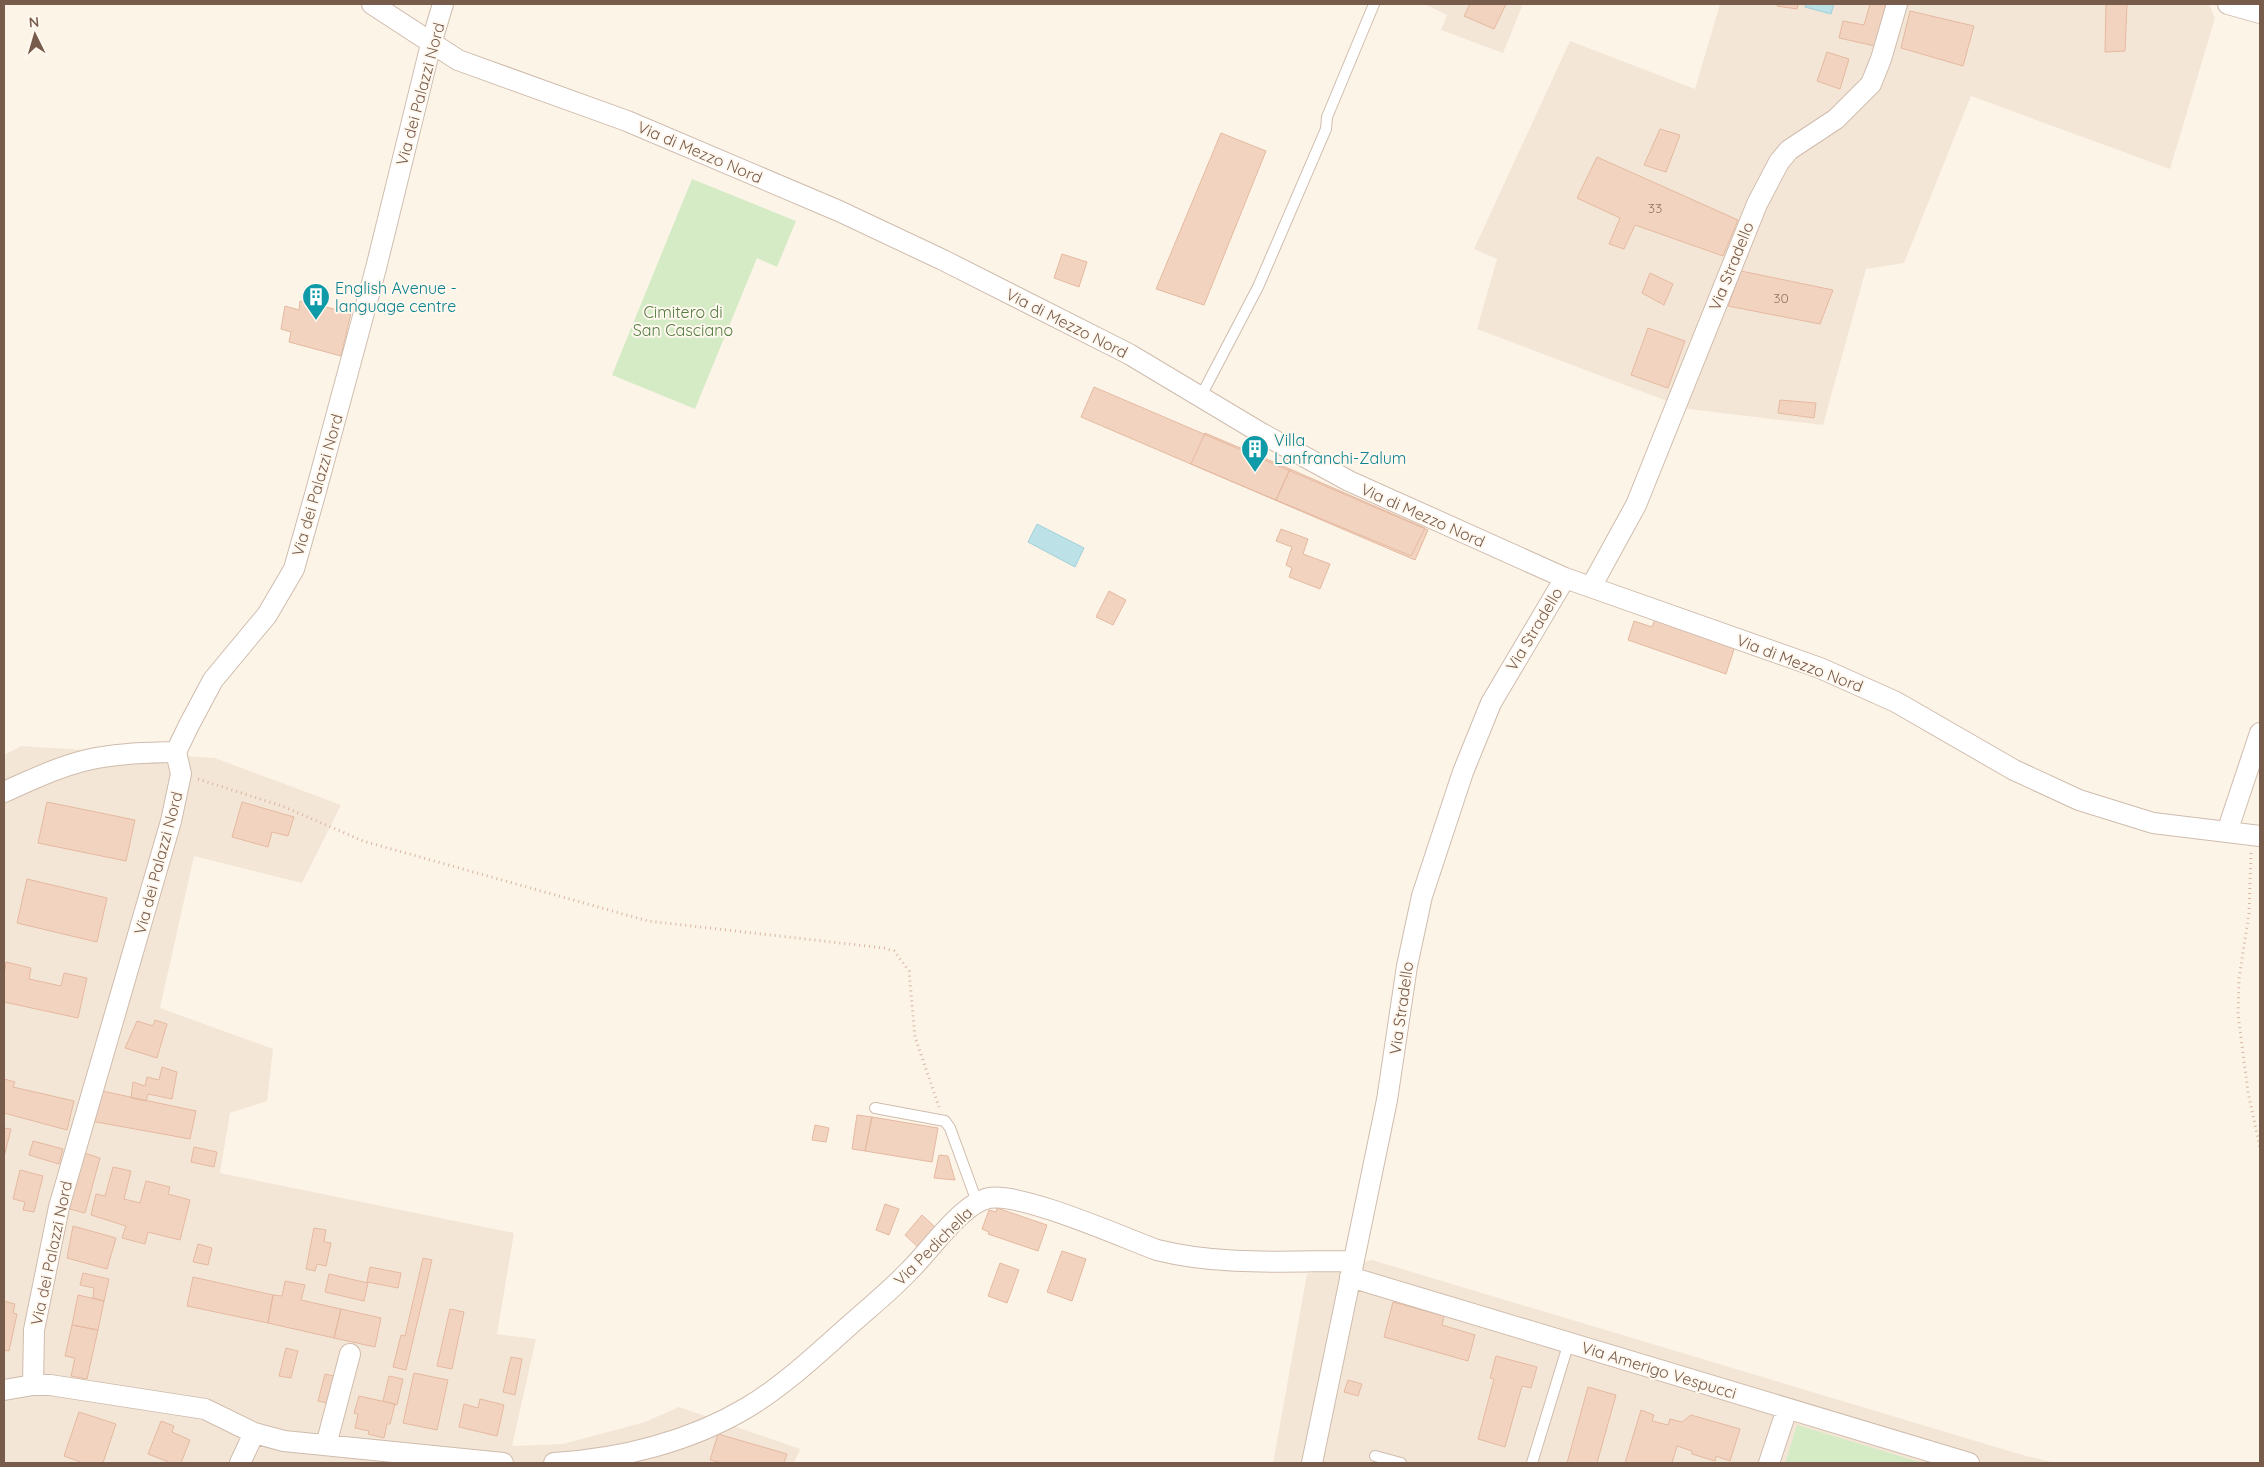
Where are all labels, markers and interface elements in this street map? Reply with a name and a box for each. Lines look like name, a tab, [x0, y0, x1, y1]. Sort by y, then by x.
north arrow	[10, 10, 60, 60]
text: N	[28, 13, 40, 31]
street label: Via dei Palazzi Nord	[391, 20, 449, 168]
street label: Via di Mezzo Nord	[634, 117, 766, 187]
house number: 33	[1648, 199, 1662, 217]
street label: Via Stradello	[1704, 219, 1758, 313]
place label: English Avenue - language centre	[335, 278, 457, 316]
building icon: English Avenue - language centre	[301, 282, 331, 321]
street label: Via di Mezzo Nord	[1003, 284, 1131, 362]
house number: 30	[1773, 289, 1789, 307]
park label: Cimitero di San Casciano	[633, 302, 733, 340]
street label: Via dei Palazzi Nord	[287, 412, 347, 558]
place label: Villa Lanfranchi-Zalum	[1274, 430, 1406, 468]
building icon: Villa Lanfranchi-Zalum	[1240, 434, 1270, 473]
street label: Via di Mezzo Nord	[1358, 479, 1488, 551]
street label: Via Stradello	[1501, 584, 1567, 674]
street label: Via di Mezzo Nord	[1734, 630, 1866, 696]
street label: Via dei Palazzi Nord	[129, 789, 187, 937]
street label: Via Stradello	[1385, 960, 1417, 1056]
street label: Via dei Palazzi Nord	[26, 1179, 76, 1327]
street label: Via Pedichella	[889, 1202, 977, 1290]
street label: Via Amerigo Vespucci	[1579, 1337, 1739, 1403]

